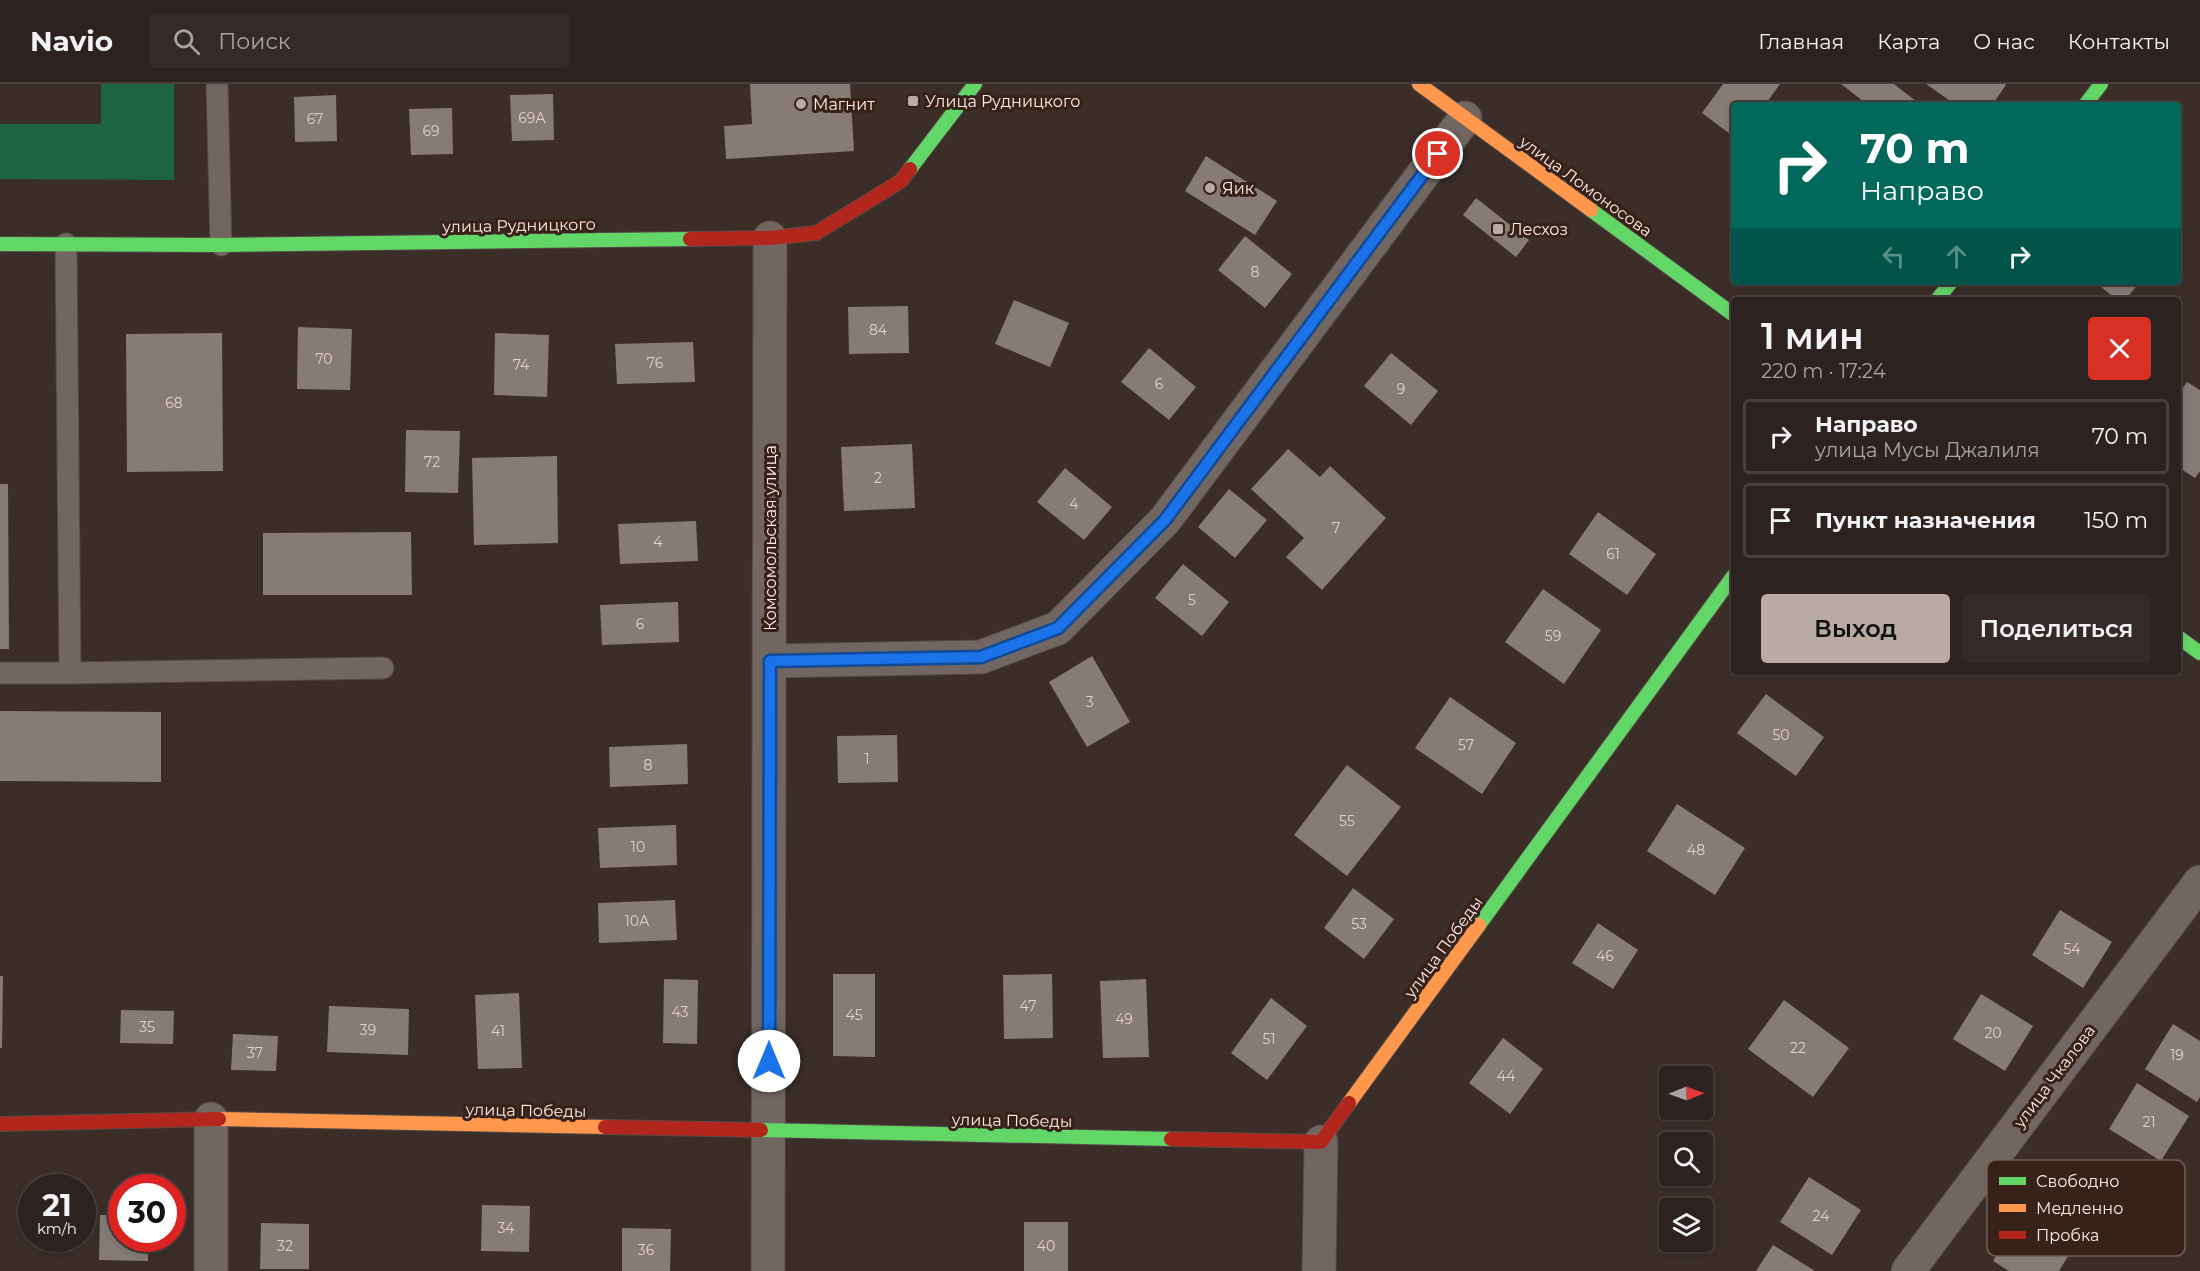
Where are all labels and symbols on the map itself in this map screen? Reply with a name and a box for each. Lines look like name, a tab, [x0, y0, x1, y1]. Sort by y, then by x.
place label: Улица Рудницкого	[925, 92, 1080, 111]
marker: Улица Рудницкого	[906, 94, 920, 108]
place label: Магнит	[813, 95, 875, 114]
marker: Магнит	[794, 97, 808, 111]
house number: 69А	[518, 109, 546, 127]
house number: 67	[307, 110, 323, 128]
house number: 69	[422, 122, 440, 140]
pin	[1412, 128, 1463, 179]
street label: улица Ломоносова	[1515, 131, 1656, 241]
place label: Яик	[1222, 179, 1255, 198]
marker: Яик	[1203, 181, 1217, 195]
street label: улица Рудницкого	[441, 215, 596, 236]
place label: Лесхоз	[1510, 220, 1568, 239]
marker: Лесхоз	[1491, 222, 1505, 236]
house number: 8	[1251, 263, 1260, 281]
house number: 84	[869, 321, 888, 339]
house number: 70	[315, 350, 333, 368]
house number: 76	[647, 354, 664, 372]
house number: 74	[513, 356, 530, 374]
house number: 6	[1155, 375, 1164, 393]
house number: 9	[1397, 380, 1405, 398]
house number: 68	[165, 394, 183, 412]
street label: Комсомольская улица	[761, 445, 780, 631]
house number: 72	[424, 453, 440, 471]
house number: 2	[874, 469, 882, 487]
house number: 4	[1069, 495, 1079, 513]
house number: 7	[1332, 519, 1340, 537]
house number: 4	[653, 533, 663, 551]
house number: 61	[1606, 545, 1620, 563]
house number: 5	[1188, 591, 1196, 609]
house number: 6	[636, 615, 645, 633]
house number: 59	[1545, 627, 1561, 645]
house number: 3	[1086, 693, 1094, 711]
house number: 50	[1772, 726, 1790, 744]
house number: 57	[1458, 736, 1474, 754]
house number: 1	[864, 750, 870, 768]
house number: 8	[644, 756, 653, 774]
house number: 55	[1339, 812, 1355, 830]
house number: 10	[631, 838, 645, 856]
house number: 48	[1687, 841, 1705, 859]
street label: улица Победы	[1400, 893, 1487, 1003]
house number: 10А	[625, 912, 650, 930]
house number: 53	[1351, 915, 1367, 933]
house number: 54	[2063, 940, 2081, 958]
house number: 46	[1596, 947, 1614, 965]
house number: 47	[1020, 997, 1036, 1015]
house number: 43	[672, 1003, 689, 1021]
house number: 45	[845, 1006, 863, 1024]
house number: 49	[1115, 1010, 1133, 1028]
house number: 35	[139, 1018, 155, 1036]
house number: 39	[360, 1021, 376, 1039]
street label: улица Чкалова	[2009, 1021, 2099, 1132]
house number: 41	[491, 1022, 505, 1040]
house number: 20	[1984, 1024, 2002, 1042]
position arrow	[737, 1029, 801, 1093]
house number: 51	[1263, 1030, 1275, 1048]
house number: 22	[1790, 1039, 1806, 1057]
house number: 37	[247, 1044, 263, 1062]
house number: 19	[2170, 1046, 2184, 1064]
north arrow	[1659, 1066, 1713, 1120]
house number: 44	[1497, 1067, 1516, 1085]
street label: улица Победы	[464, 1100, 587, 1121]
street label: улица Победы	[950, 1110, 1073, 1131]
house number: 21	[2142, 1113, 2156, 1131]
legend	[1987, 1160, 2185, 1256]
text: Свободно	[2036, 1172, 2119, 1191]
speed limit sign: 30	[108, 1174, 186, 1252]
text: Медленно	[2036, 1199, 2123, 1218]
house number: 24	[1813, 1207, 1830, 1225]
house number: 34	[497, 1219, 515, 1237]
text: Пробка	[2036, 1226, 2099, 1245]
house number: 32	[277, 1237, 293, 1255]
house number: 40	[1037, 1237, 1055, 1255]
house number: 36	[638, 1241, 655, 1259]

